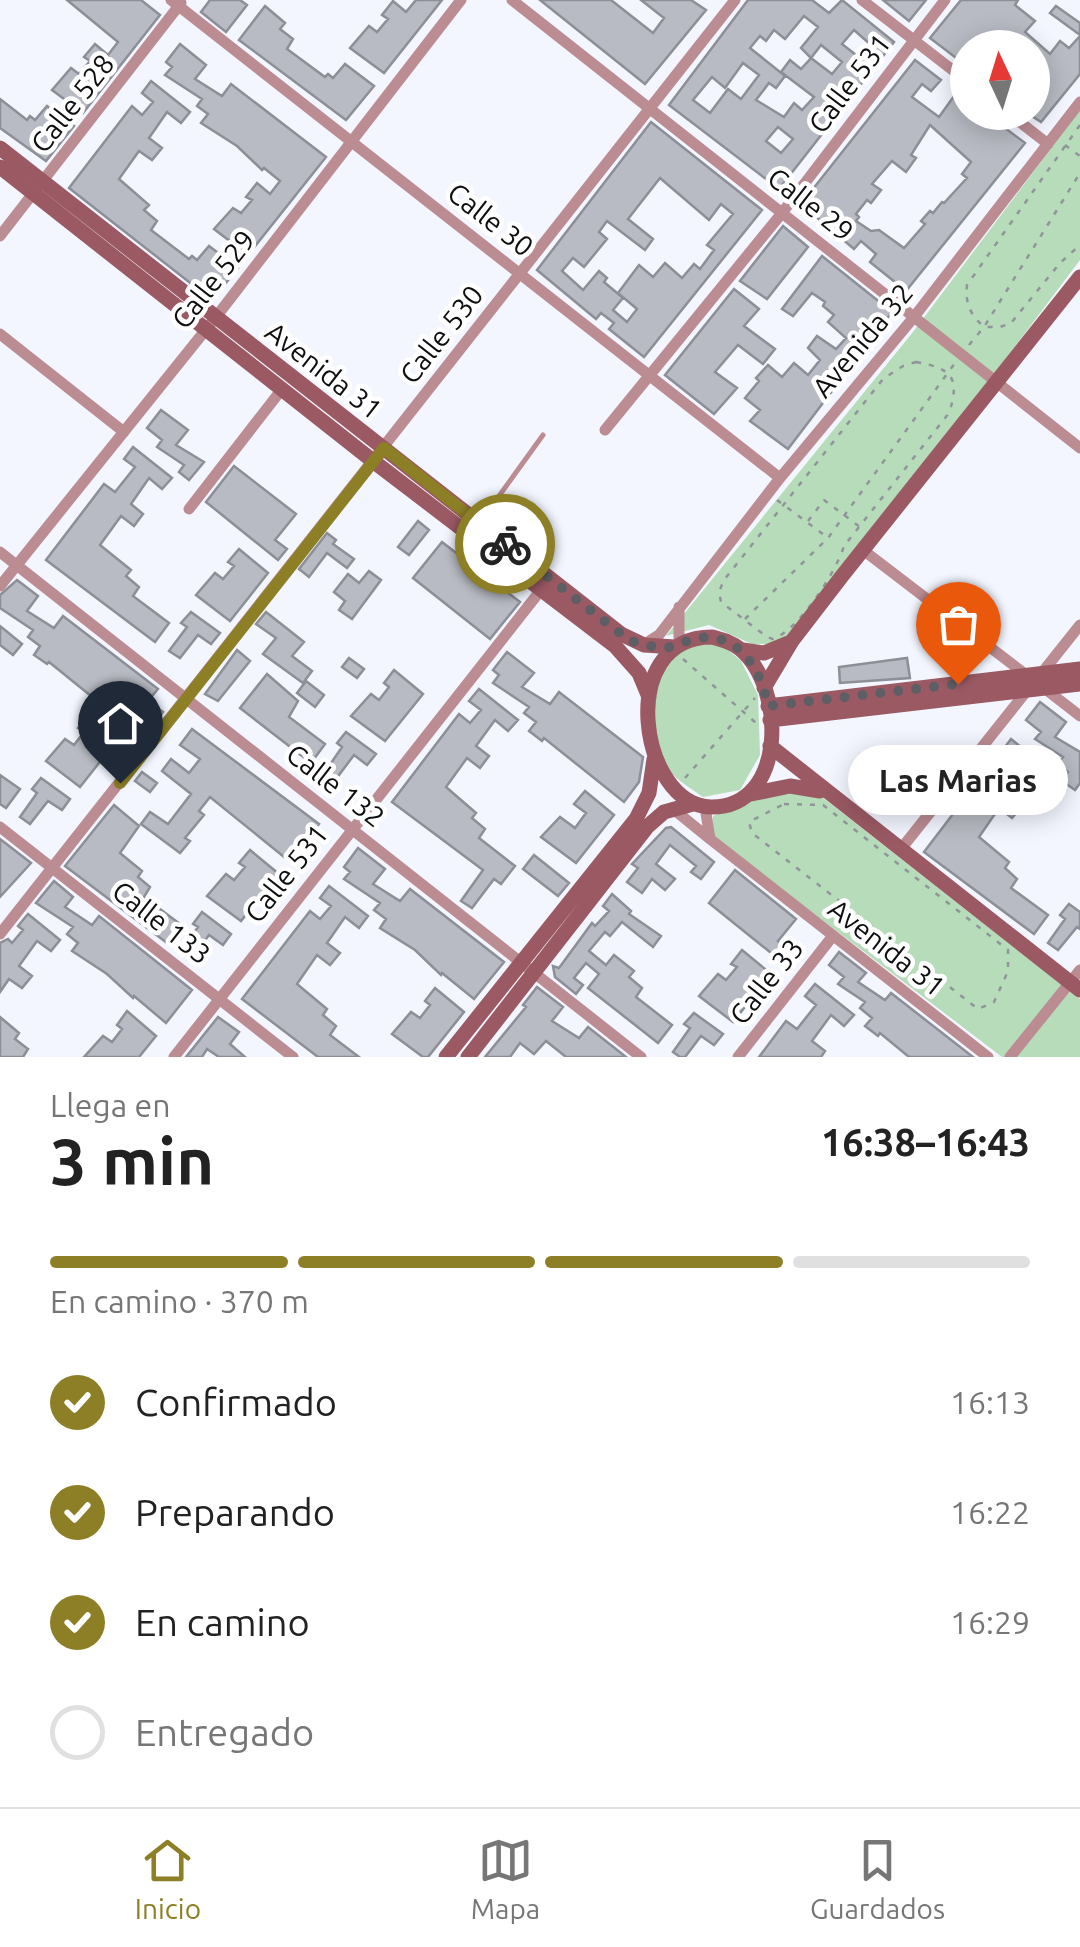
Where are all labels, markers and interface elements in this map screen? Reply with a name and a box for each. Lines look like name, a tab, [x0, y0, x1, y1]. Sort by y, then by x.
street label: Calle 531	[802, 28, 896, 138]
north arrow	[950, 30, 1050, 130]
map controls	[950, 30, 1050, 130]
street label: Calle 528	[24, 48, 120, 158]
street label: Calle 29	[762, 161, 860, 247]
street label: Calle 30	[442, 176, 540, 262]
street label: Calle 529	[165, 224, 261, 334]
street label: Avenida 32	[806, 277, 918, 403]
street label: Calle 530	[393, 279, 489, 389]
street label: Avenida 31	[260, 315, 388, 425]
courier	[455, 494, 555, 594]
icon: bike	[478, 517, 533, 572]
pin	[916, 582, 1001, 685]
icon: bag	[931, 597, 986, 652]
pin	[78, 681, 163, 784]
icon: home	[93, 696, 148, 751]
street label: Calle 132	[281, 737, 391, 833]
callout: Las Marias	[848, 744, 1068, 814]
text: Las Marias	[879, 762, 1037, 798]
street label: Calle 531	[238, 818, 334, 928]
street label: Calle 133	[107, 874, 217, 970]
street label: Avenida 31	[823, 892, 951, 1002]
street label: Calle 33	[723, 932, 809, 1030]
text: Llega en	[50, 1087, 170, 1123]
text: 16:38–16:43	[821, 1121, 1030, 1163]
text: 3 min	[50, 1124, 214, 1197]
text: En camino · 370 m	[50, 1283, 309, 1319]
icon: check	[50, 1375, 105, 1430]
text: Confirmado	[135, 1381, 337, 1423]
text: 16:13	[950, 1384, 1030, 1420]
icon: check	[50, 1485, 105, 1540]
text: Preparando	[135, 1491, 335, 1533]
text: 16:22	[950, 1494, 1030, 1530]
icon: check	[50, 1595, 105, 1650]
text: En camino	[135, 1601, 310, 1643]
text: 16:29	[950, 1604, 1030, 1640]
text: Entregado	[135, 1711, 314, 1753]
tab: Inicio	[135, 1833, 201, 1924]
tab: Mapa	[471, 1833, 540, 1924]
tab: Guardados	[810, 1833, 945, 1924]

